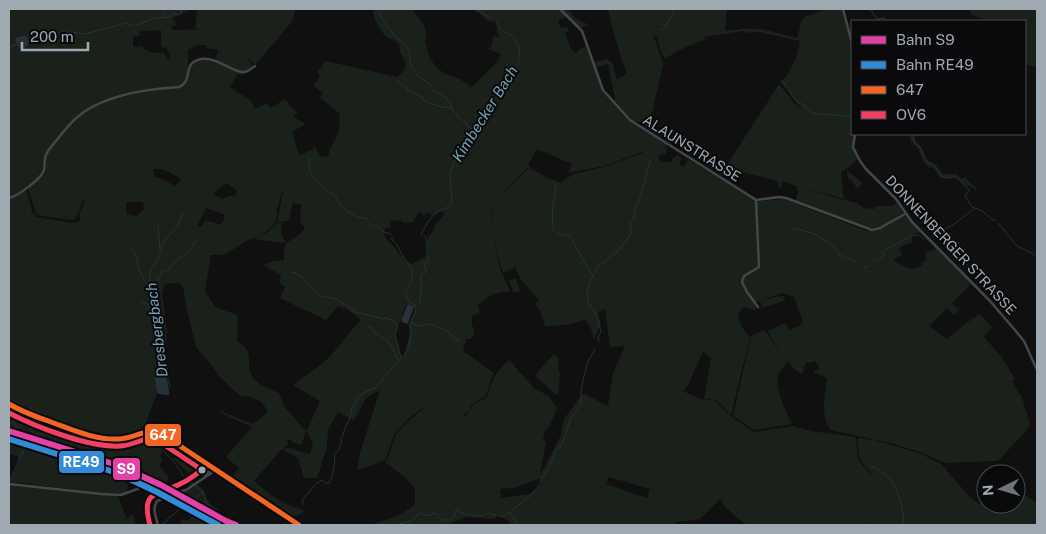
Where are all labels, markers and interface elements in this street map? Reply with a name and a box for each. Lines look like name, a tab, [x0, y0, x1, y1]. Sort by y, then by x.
scale bar	[22, 20, 89, 52]
legend	[851, 20, 1026, 135]
text: 200 m	[30, 28, 74, 45]
text: Bahn S9	[896, 31, 955, 48]
text: Bahn RE49	[896, 56, 974, 73]
water label: Kimbecker Bach	[448, 63, 521, 165]
text: 647	[896, 81, 924, 98]
text: OV6	[896, 106, 926, 123]
street label: ALAUNSTRASSE	[640, 111, 744, 185]
street label: DONNENBERGER STRASSE	[882, 172, 1020, 318]
water label: Dresbergbach	[142, 282, 171, 378]
line badge: 647	[144, 423, 182, 447]
text: 647	[149, 427, 177, 443]
line badge: RE49	[58, 450, 105, 474]
text: RE49	[62, 454, 100, 470]
line badge: S9	[112, 457, 141, 481]
text: S9	[117, 461, 135, 477]
north arrow	[976, 464, 1026, 514]
unlabelled marker	[197, 465, 207, 475]
text: N	[980, 484, 996, 496]

